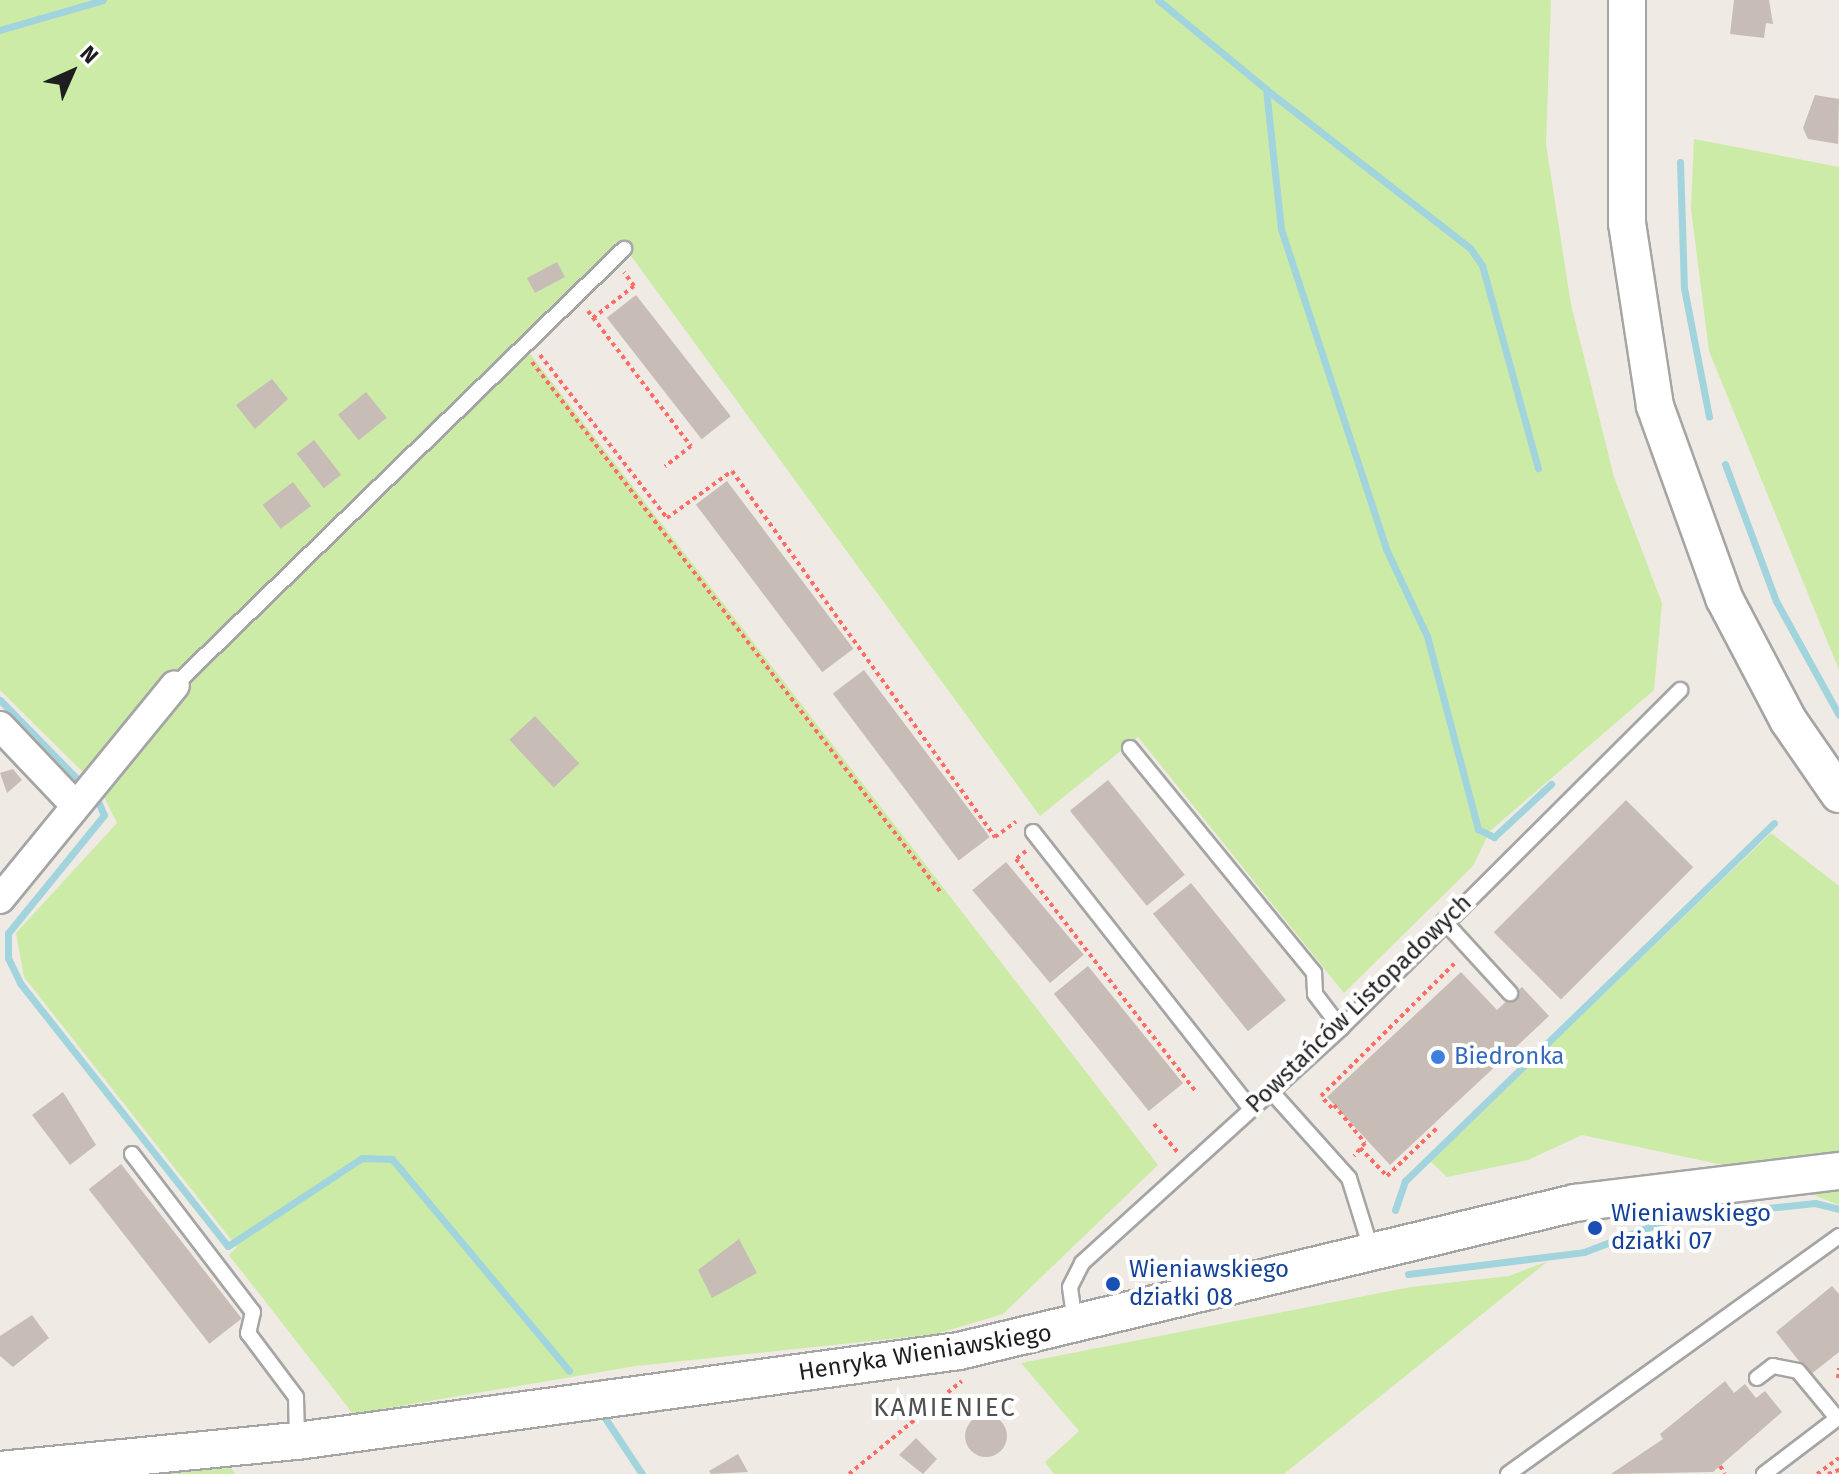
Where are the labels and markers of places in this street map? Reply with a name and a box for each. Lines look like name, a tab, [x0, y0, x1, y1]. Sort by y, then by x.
place label: Biedronka	[1454, 1043, 1564, 1071]
marker: Biedronka	[1429, 1048, 1447, 1066]
place label: Wieniawskiego działki 07	[1611, 1200, 1771, 1256]
marker: Wieniawskiego działki 07	[1586, 1219, 1604, 1237]
place label: Wieniawskiego działki 08	[1129, 1256, 1289, 1312]
marker: Wieniawskiego działki 08	[1104, 1275, 1122, 1293]

